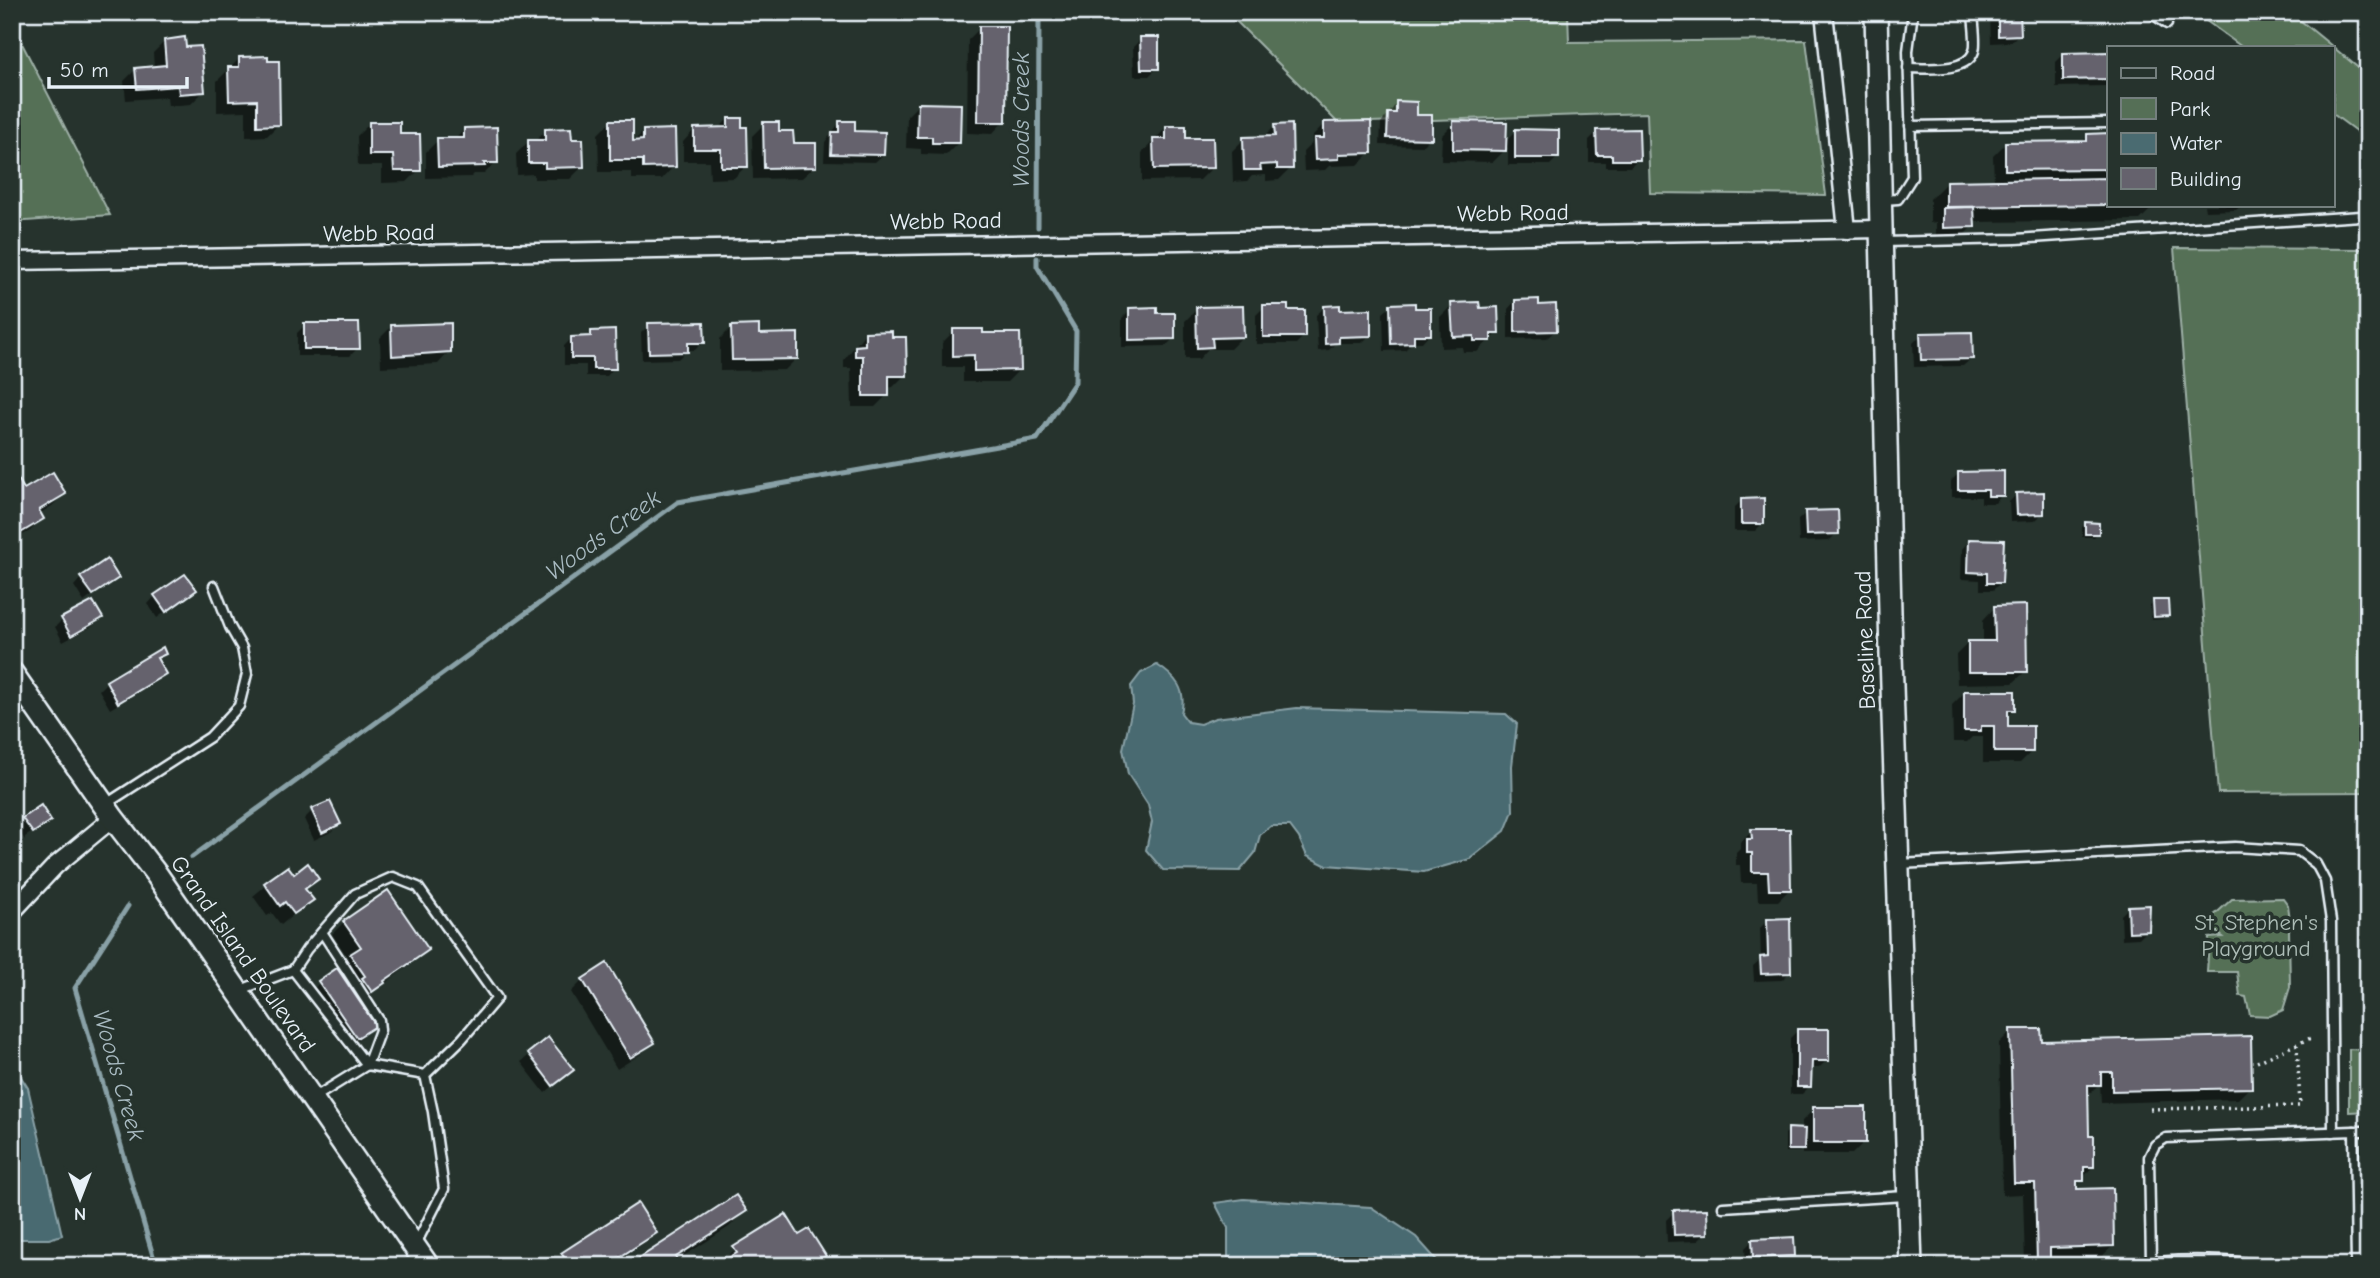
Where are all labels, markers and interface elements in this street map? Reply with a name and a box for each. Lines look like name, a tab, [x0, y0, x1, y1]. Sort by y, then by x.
scale bar	[49, 46, 187, 90]
legend	[2107, 46, 2334, 206]
water label: Woods Creek	[1007, 52, 1035, 188]
text: 50 m	[60, 58, 109, 82]
text: Road	[2170, 61, 2215, 85]
text: Park	[2170, 97, 2210, 121]
text: Water	[2170, 131, 2223, 155]
text: Building	[2170, 167, 2242, 191]
street label: Webb Road	[1457, 199, 1569, 227]
street label: Webb Road	[890, 207, 1002, 235]
street label: Webb Road	[323, 219, 435, 247]
water label: Woods Creek	[540, 484, 666, 586]
street label: Baseline Road	[1849, 570, 1881, 710]
street label: Grand Island Boulevard	[165, 850, 321, 1058]
park label: St. Stephen's Playground	[2194, 909, 2318, 962]
water label: Woods Creek	[87, 1006, 151, 1144]
north arrow	[46, 1162, 116, 1232]
text: N	[74, 1203, 86, 1225]

